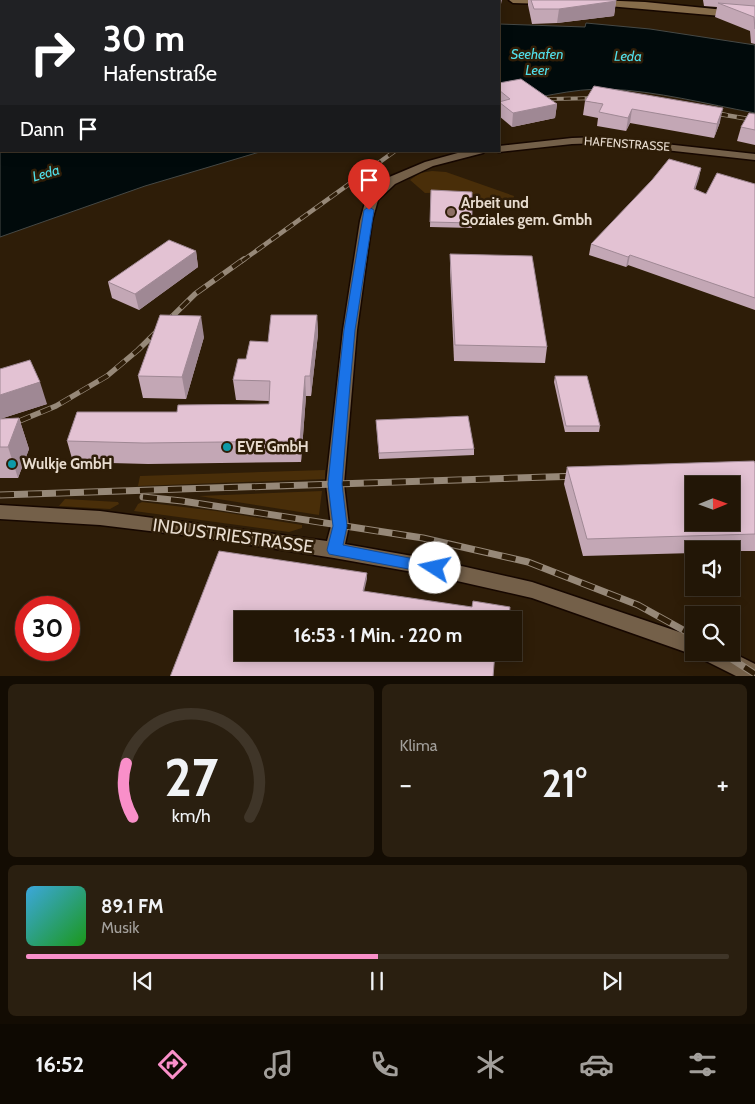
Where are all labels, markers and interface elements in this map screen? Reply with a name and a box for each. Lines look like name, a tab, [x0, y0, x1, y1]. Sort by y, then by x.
text: 30 m	[103, 17, 185, 60]
icon: right	[20, 20, 85, 85]
water label: Seehafen Leer	[511, 45, 563, 79]
water label: Leda	[614, 47, 642, 65]
text: Hafenstraße	[103, 60, 217, 87]
icon: arrive	[74, 115, 102, 143]
text: Dann	[20, 118, 64, 141]
street label: HAFENSTRASSE	[584, 133, 671, 154]
pin	[348, 159, 390, 210]
water label: Leda	[30, 161, 62, 185]
icon: arrive	[355, 166, 383, 194]
place label: Arbeit und Soziales gem. Gmbh	[461, 194, 592, 229]
marker: Arbeit und Soziales gem. Gmbh	[445, 206, 457, 218]
place label: EVE GmbH	[237, 438, 309, 456]
marker: EVE GmbH	[221, 441, 233, 453]
place label: Wulkje GmbH	[22, 455, 112, 473]
marker: Wulkje GmbH	[6, 458, 18, 470]
north arrow	[685, 476, 740, 531]
map controls	[685, 476, 740, 661]
street label: INDUSTRIESTRASSE	[151, 514, 315, 558]
position arrow	[408, 541, 460, 593]
button: sound	[685, 541, 740, 596]
speed limit sign: 30	[15, 596, 80, 661]
button: search	[685, 606, 740, 661]
text: 16:53 · 1 Min. · 220 m	[294, 624, 462, 647]
text: Klima	[400, 736, 437, 755]
text: 27	[164, 746, 218, 809]
text: 21°	[542, 760, 587, 807]
text: −	[400, 767, 412, 801]
text: +	[717, 767, 729, 801]
text: km/h	[171, 805, 210, 826]
text: 89.1 FM	[101, 895, 164, 918]
text: Musik	[101, 918, 139, 937]
icon: previous	[129, 967, 157, 995]
icon: pause	[363, 967, 391, 995]
icon: next	[598, 967, 626, 995]
icon: directions	[155, 1047, 190, 1082]
icon: music	[261, 1047, 296, 1082]
icon: phone	[367, 1047, 402, 1082]
icon: climate	[473, 1047, 508, 1082]
icon: car	[579, 1047, 614, 1082]
icon: filters	[685, 1047, 720, 1082]
text: 16:52	[35, 1051, 84, 1078]

